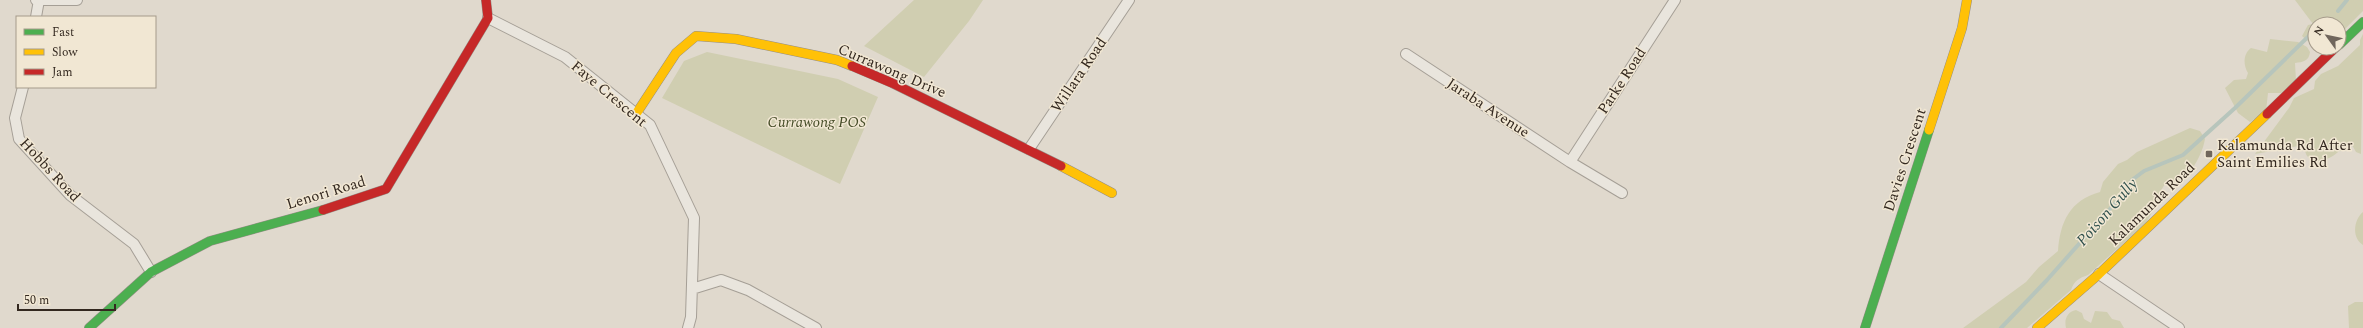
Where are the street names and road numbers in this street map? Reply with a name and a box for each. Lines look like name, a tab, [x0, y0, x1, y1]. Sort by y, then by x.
street label: Willara Road	[1045, 33, 1113, 117]
street label: Currawong Drive	[834, 38, 950, 104]
street label: Parke Road	[1592, 43, 1652, 119]
street label: Faye Crescent	[566, 55, 652, 133]
street label: Jaraba Avenue	[1442, 72, 1534, 144]
street label: Davies Crescent	[1877, 105, 1933, 215]
street label: Hobbs Road	[14, 133, 86, 207]
street label: Kalamunda Road	[2103, 157, 2201, 251]
street label: Lenori Road	[284, 170, 368, 216]

